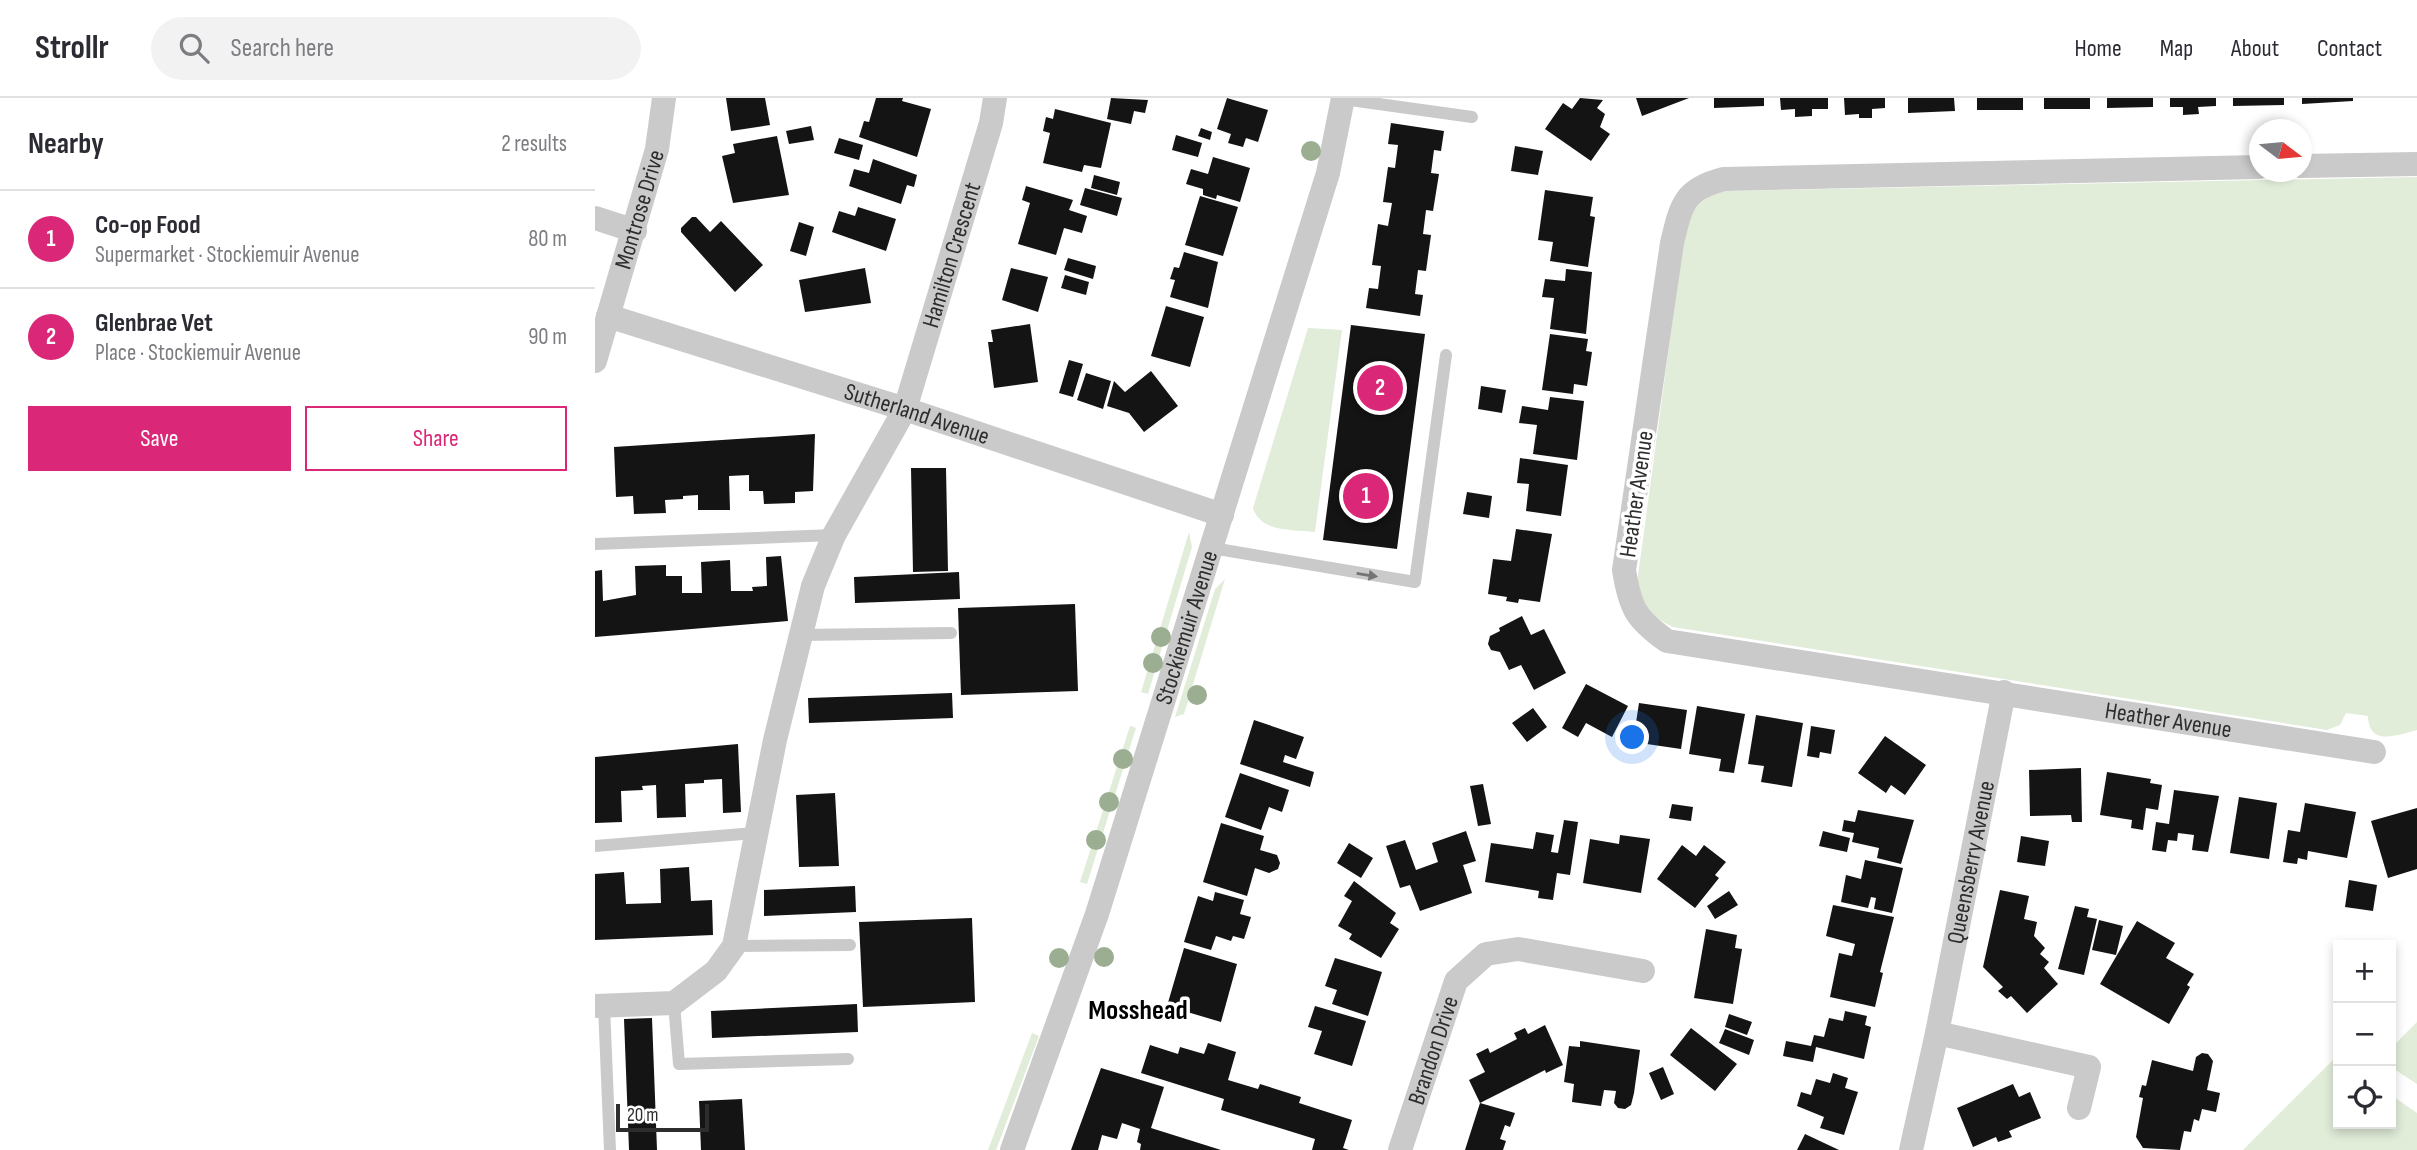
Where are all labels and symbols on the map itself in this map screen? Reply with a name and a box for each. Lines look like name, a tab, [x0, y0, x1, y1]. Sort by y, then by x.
north arrow	[2249, 119, 2312, 182]
street label: Montrose Drive	[609, 147, 671, 272]
street label: Hamilton Crescent	[916, 179, 987, 331]
pin: 2	[1357, 362, 1403, 414]
street label: Sutherland Avenue	[841, 377, 993, 451]
street label: Heather Avenue	[1613, 429, 1660, 559]
pin: 1	[1343, 470, 1389, 522]
street label: Stockiemuir Avenue	[1149, 547, 1224, 708]
one-way arrow	[1356, 570, 1378, 581]
street label: Heather Avenue	[2103, 696, 2234, 744]
your location	[1615, 720, 1649, 754]
street label: Queensberry Avenue	[1941, 778, 2001, 946]
street label: Brandon Drive	[1402, 992, 1465, 1109]
district label: Mosshead	[1088, 994, 1188, 1027]
scale bar	[616, 1101, 709, 1133]

